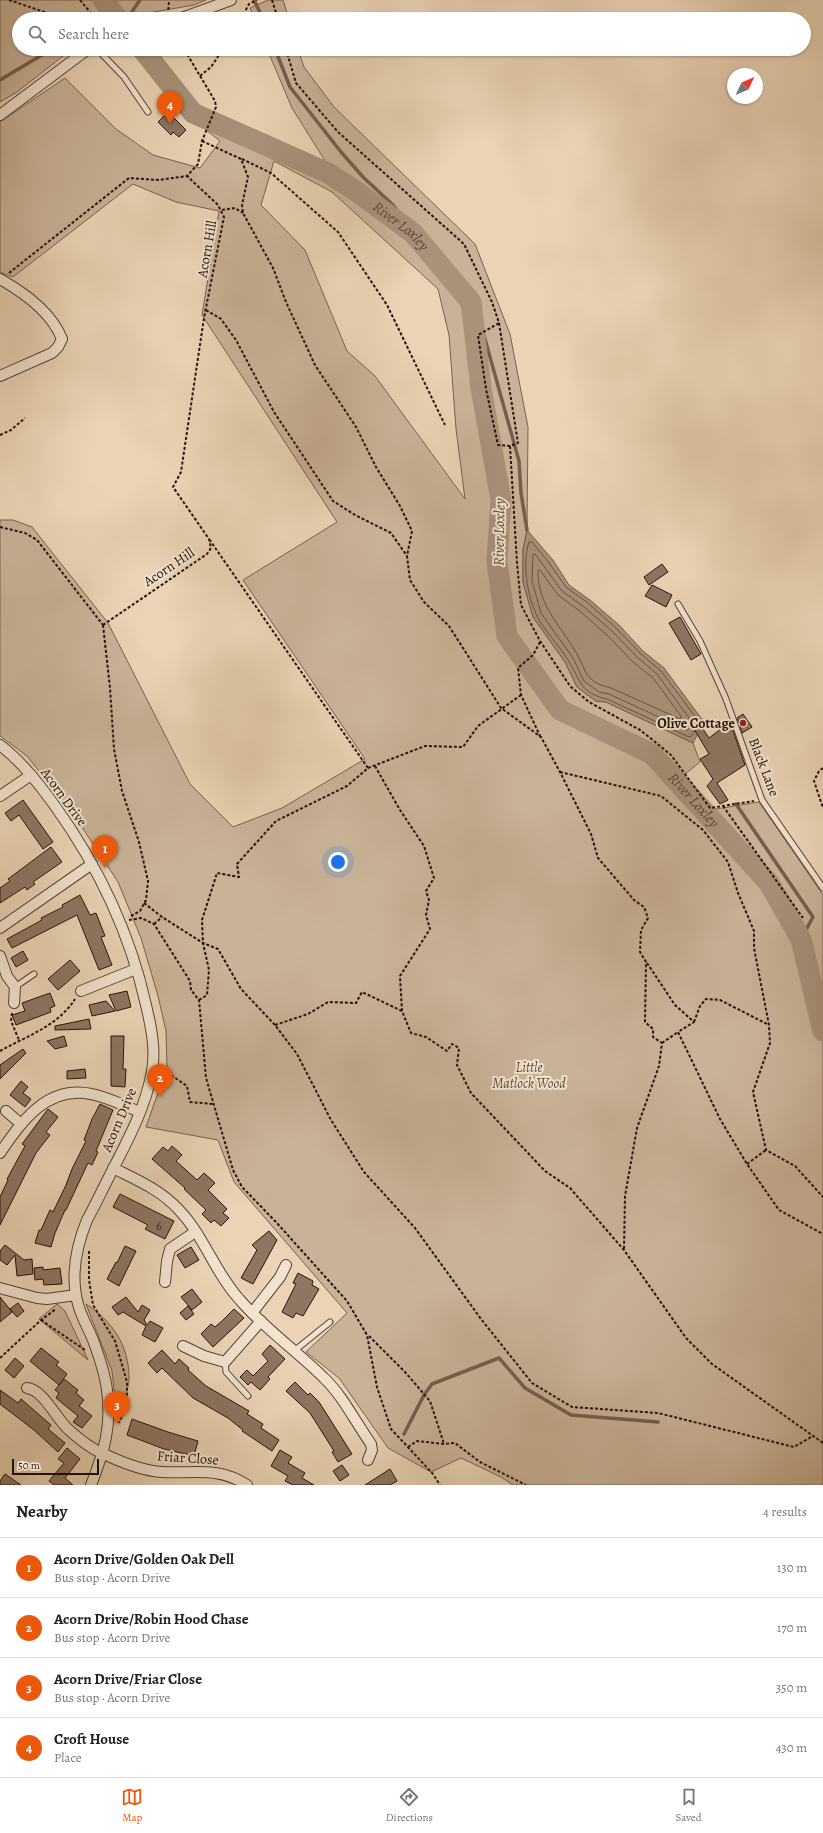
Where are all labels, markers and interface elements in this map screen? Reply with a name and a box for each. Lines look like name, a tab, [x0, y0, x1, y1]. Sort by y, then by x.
search box	[12, 12, 811, 56]
icon: search	[26, 23, 48, 45]
text: Search here	[58, 24, 129, 44]
north arrow	[727, 68, 763, 104]
pin: 4	[157, 91, 183, 124]
water label: River Loxley	[369, 197, 434, 255]
street label: Acorn Hill	[192, 218, 221, 280]
water label: River Loxley	[488, 498, 510, 566]
street label: Acorn Hill	[139, 543, 199, 592]
place label: Olive Cottage	[657, 714, 736, 733]
marker: Olive Cottage	[738, 718, 748, 728]
street label: Black Lane	[744, 735, 784, 799]
street label: Acorn Drive	[36, 763, 92, 830]
water label: River Loxley	[663, 768, 724, 832]
pin: 1	[92, 835, 118, 868]
your location	[328, 852, 348, 872]
park label: Little Matlock Wood	[492, 1058, 566, 1093]
pin: 2	[147, 1064, 173, 1097]
street label: Acorn Drive	[97, 1085, 141, 1156]
house number: 6	[156, 1218, 162, 1234]
pin: 3	[104, 1391, 130, 1424]
street label: Friar Close	[156, 1446, 220, 1470]
scale bar	[12, 1457, 99, 1476]
text: 50 m	[18, 1458, 40, 1473]
text: Nearby	[16, 1500, 67, 1523]
text: 4 results	[763, 1503, 807, 1520]
text: Acorn Drive/Golden Oak Dell	[54, 1549, 234, 1569]
text: 1	[27, 1559, 31, 1576]
text: 130 m	[777, 1559, 807, 1576]
text: Bus stop · Acorn Drive	[54, 1569, 170, 1586]
text: Acorn Drive/Robin Hood Chase	[54, 1609, 249, 1629]
text: 2	[26, 1619, 32, 1636]
text: 170 m	[777, 1619, 807, 1636]
text: Bus stop · Acorn Drive	[54, 1629, 170, 1646]
text: Acorn Drive/Friar Close	[54, 1669, 202, 1689]
text: 3	[26, 1679, 32, 1696]
text: 350 m	[776, 1679, 807, 1696]
text: Bus stop · Acorn Drive	[54, 1689, 170, 1706]
text: Croft House	[54, 1729, 129, 1749]
text: 4	[26, 1739, 32, 1756]
text: 430 m	[775, 1739, 807, 1756]
text: Place	[54, 1749, 82, 1766]
tab: Map	[121, 1786, 143, 1825]
tab: Directions	[386, 1786, 433, 1825]
tab: Saved	[676, 1786, 702, 1825]

